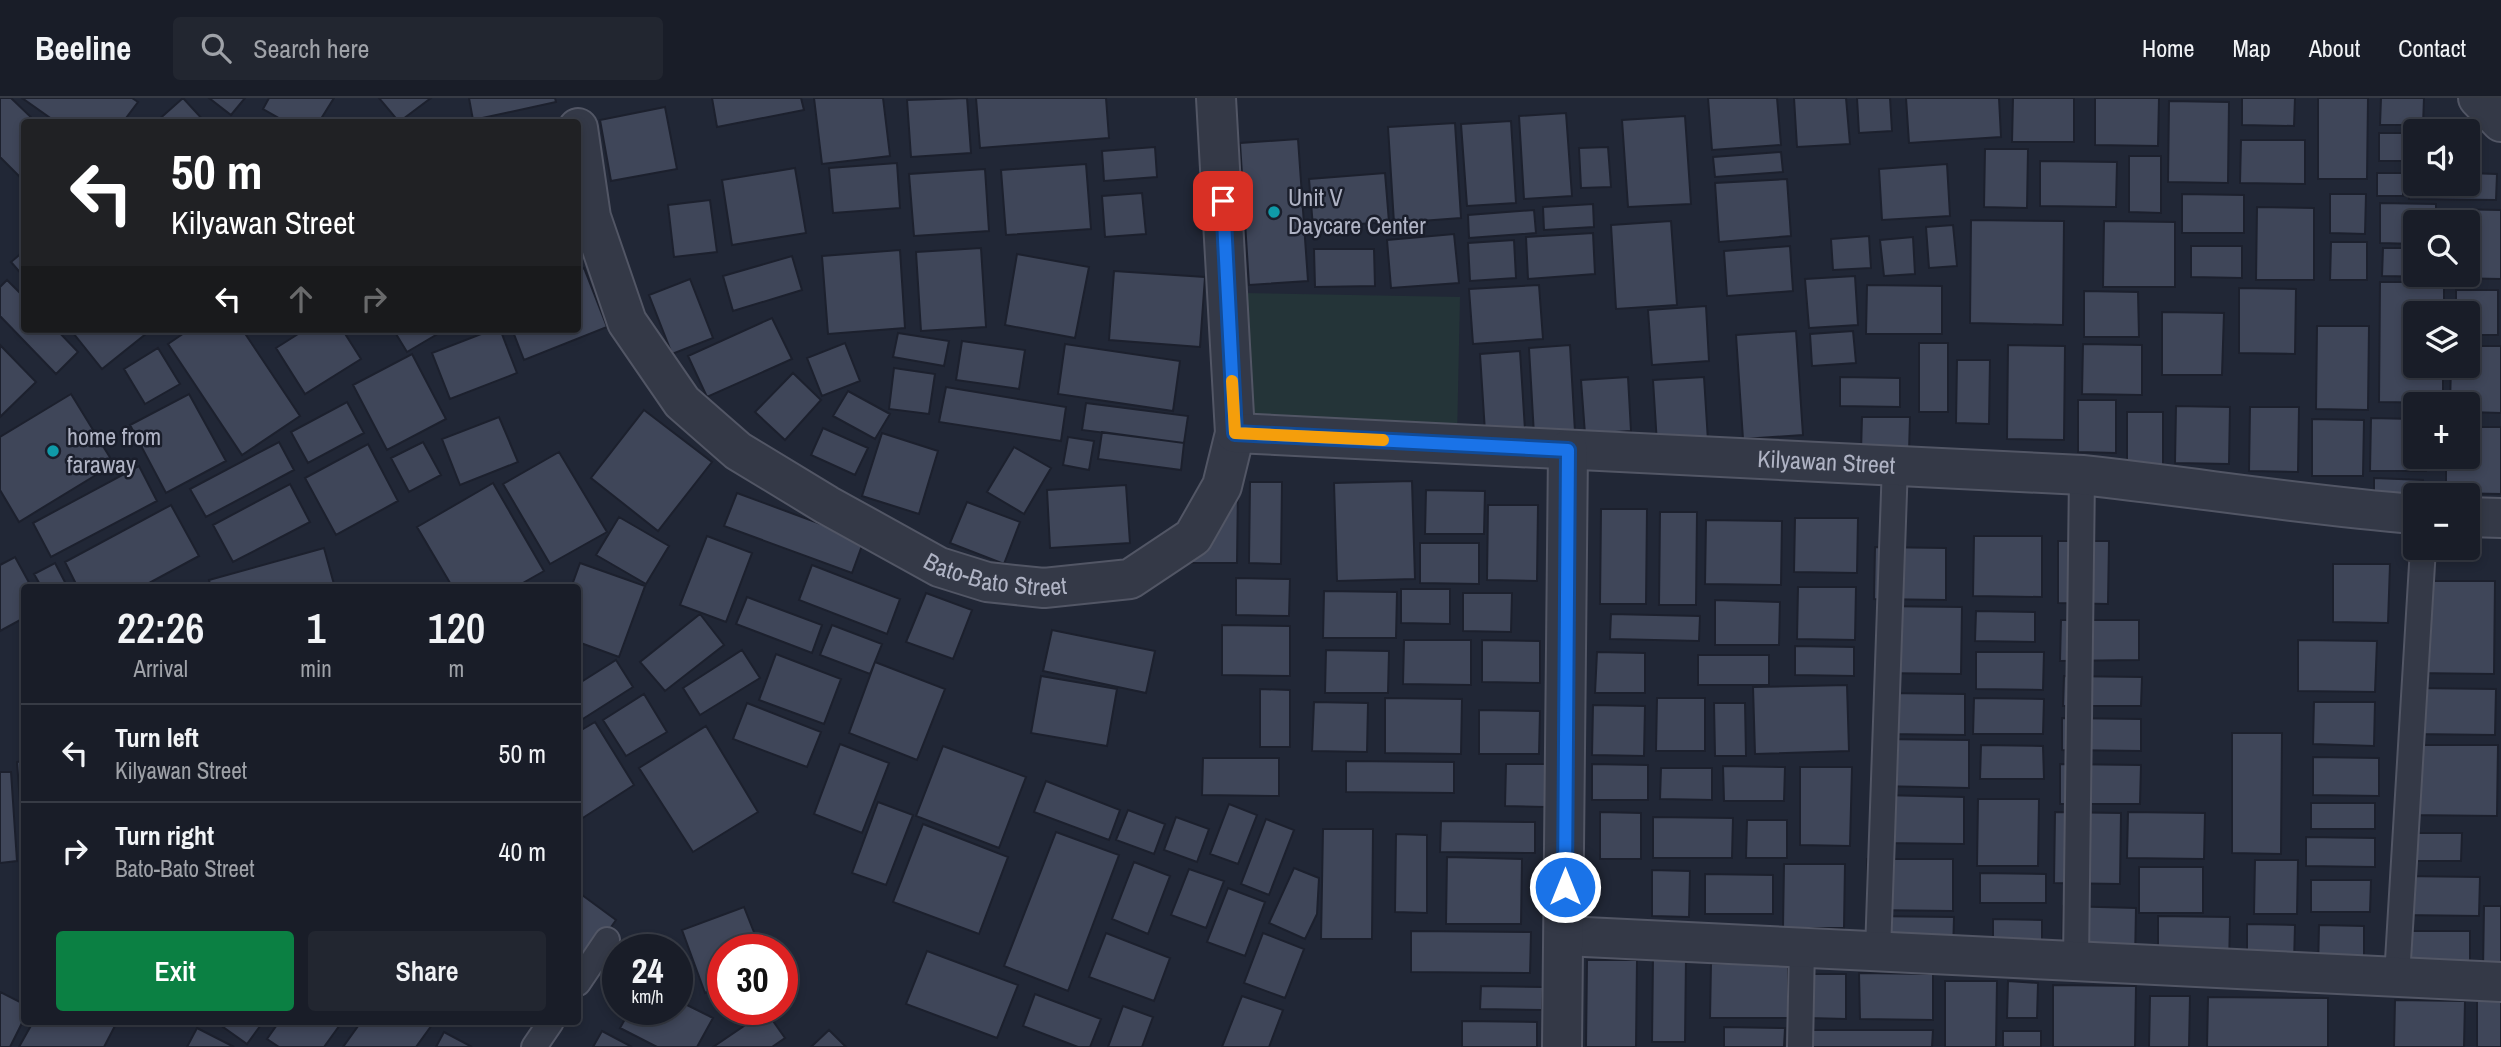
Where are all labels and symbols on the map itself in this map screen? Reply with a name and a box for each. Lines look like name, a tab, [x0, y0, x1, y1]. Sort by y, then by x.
pin	[1193, 171, 1253, 231]
place label: Unit V Daycare Center	[1288, 181, 1426, 241]
marker: Unit V Daycare Center	[1266, 204, 1282, 220]
place label: home from faraway	[67, 420, 161, 480]
street label: Kilyawan Street	[1757, 442, 1897, 481]
marker: home from faraway	[45, 443, 61, 459]
street label: Bato-Bato Street	[918, 545, 1069, 603]
position arrow	[1528, 850, 1602, 924]
speed limit sign: 30	[707, 934, 798, 1025]

